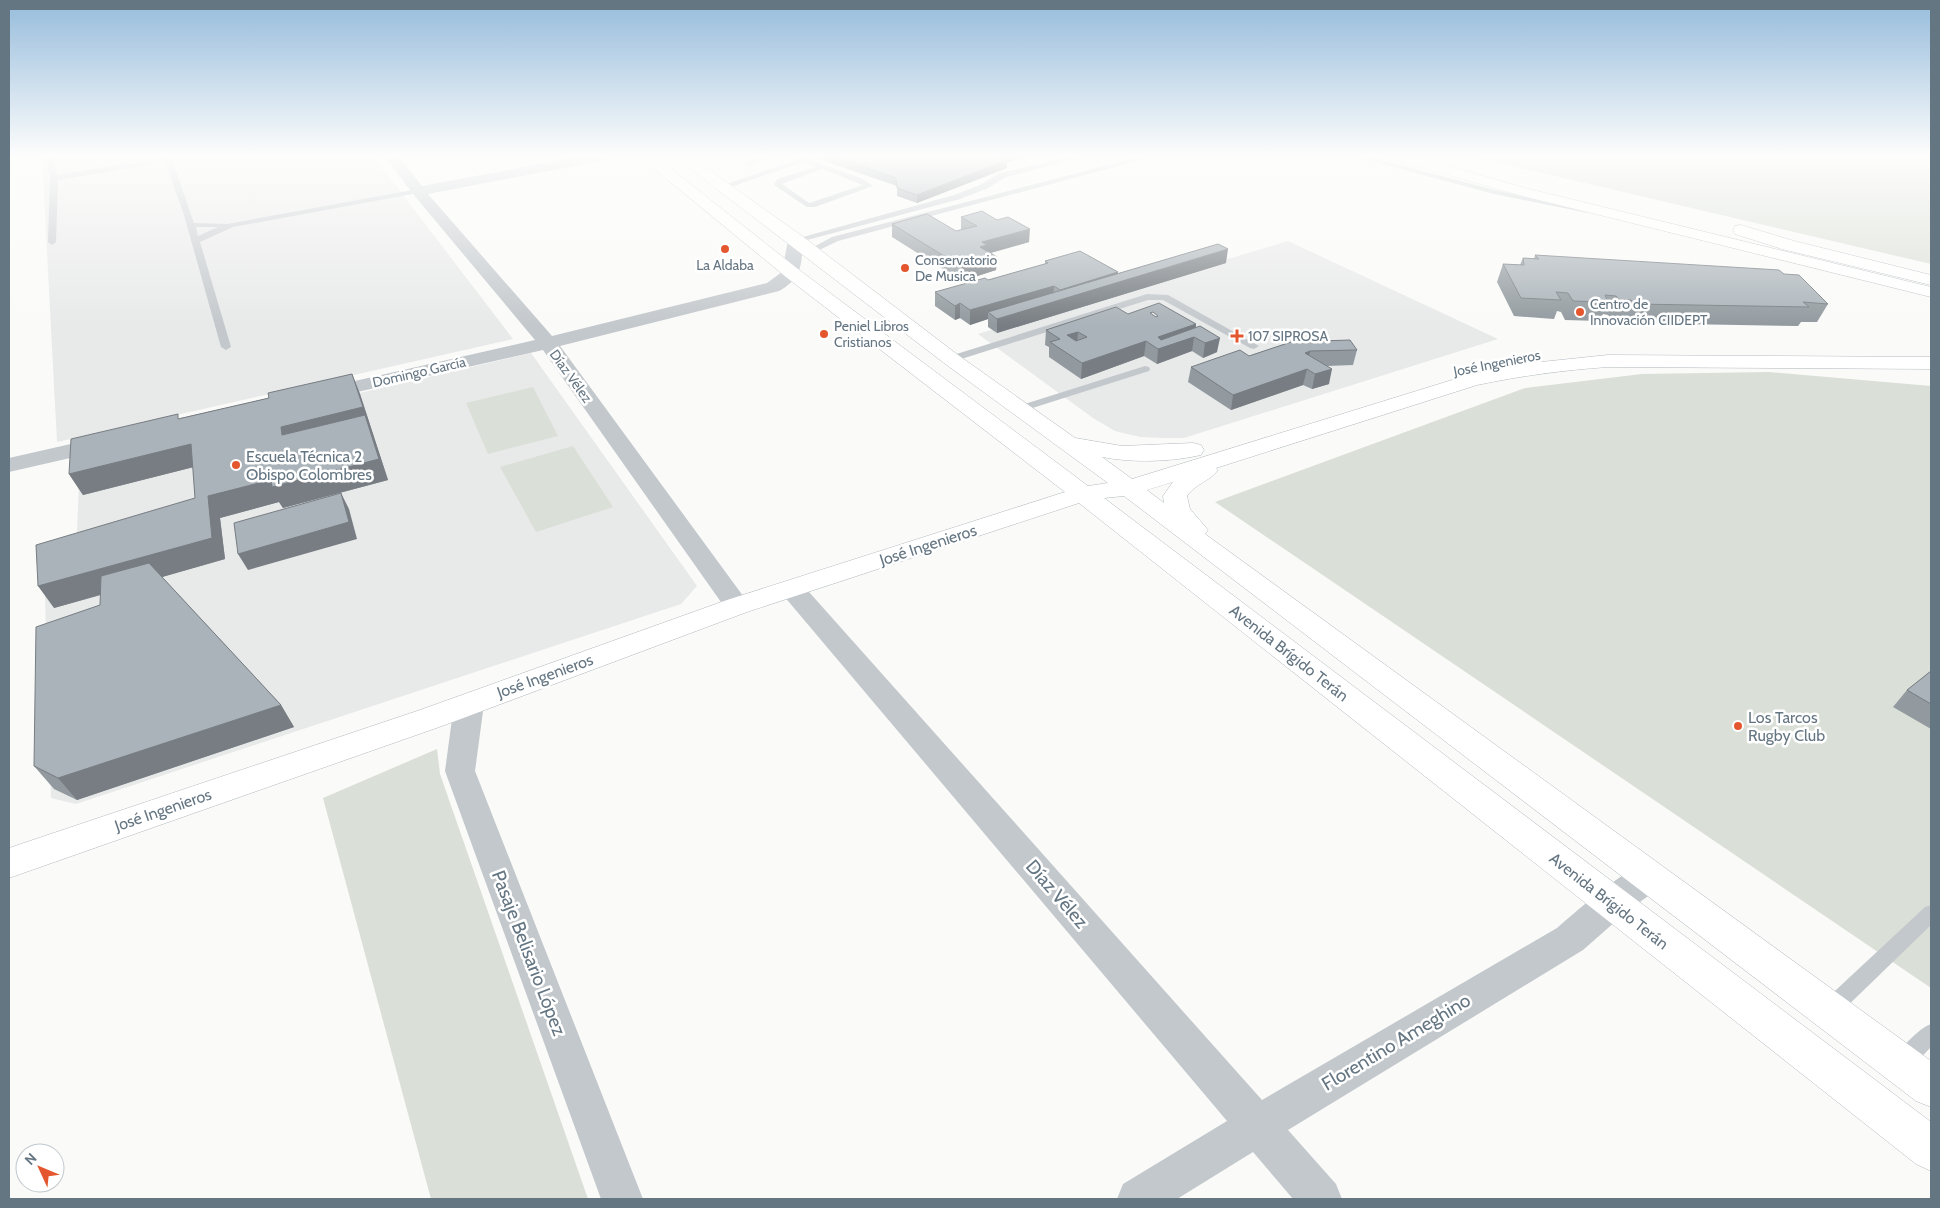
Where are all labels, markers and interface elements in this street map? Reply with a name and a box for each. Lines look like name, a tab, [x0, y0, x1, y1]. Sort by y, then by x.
marker: La Aldaba	[719, 243, 731, 255]
place label: Conservatorio De Musica	[915, 251, 997, 285]
place label: La Aldaba	[696, 256, 754, 274]
marker: Conservatorio De Musica	[899, 262, 911, 274]
place label: Centro de Innovación CIIDEPT	[1590, 295, 1708, 329]
marker: Centro de Innovación CIIDEPT	[1574, 306, 1586, 318]
place label: Peniel Libros Cristianos	[834, 317, 909, 351]
place label: 107 SIPROSA	[1248, 327, 1329, 345]
marker: Peniel Libros Cristianos	[818, 328, 830, 340]
marker: 107 SIPROSA	[1230, 329, 1244, 343]
street label: Díaz Vélez	[546, 346, 597, 406]
street label: José Ingenieros	[1451, 346, 1542, 380]
street label: Domingo García	[371, 352, 468, 391]
place label: Escuela Técnica 2 Obispo Colombres	[246, 447, 372, 484]
marker: Escuela Técnica 2 Obispo Colombres	[230, 459, 242, 471]
street label: José Ingenieros	[876, 520, 979, 570]
street label: Avenida Brígido Terán	[1226, 601, 1352, 705]
street label: José Ingenieros	[493, 650, 596, 703]
place label: Los Tarcos Rugby Club	[1748, 708, 1825, 745]
marker: Los Tarcos Rugby Club	[1732, 720, 1744, 732]
street label: José Ingenieros	[111, 784, 214, 836]
street label: Avenida Brígido Terán	[1546, 849, 1672, 953]
street label: Díaz Vélez	[1021, 855, 1093, 933]
street label: Pasaje Belisario López	[487, 867, 571, 1039]
street label: Florentino Ameghino	[1317, 989, 1475, 1095]
north arrow	[15, 1143, 65, 1193]
text: N	[21, 1149, 41, 1169]

